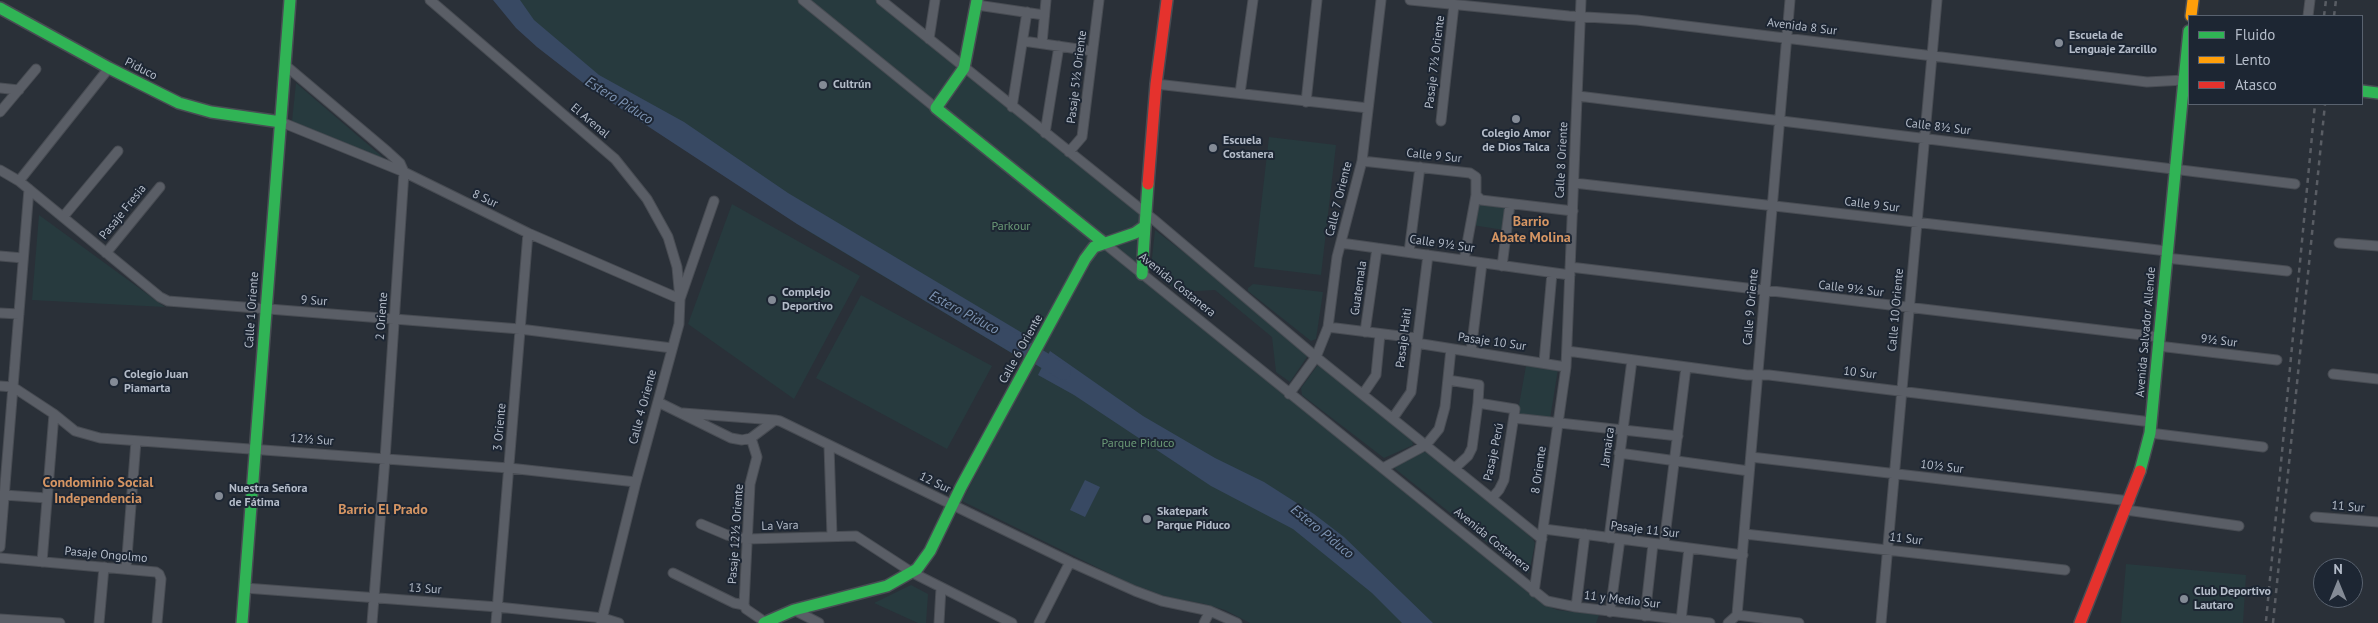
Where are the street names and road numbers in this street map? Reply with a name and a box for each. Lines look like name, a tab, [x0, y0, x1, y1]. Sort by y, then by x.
street label: Pasaje 7½ Oriente	[1422, 15, 1448, 109]
street label: Avenida 8 Sur	[1766, 16, 1838, 38]
street label: Pasaje 5½ Oriente	[1064, 30, 1090, 124]
street label: Piduco	[122, 55, 160, 83]
street label: El Arenal	[568, 101, 612, 141]
street label: Calle 8½ Sur	[1904, 116, 1972, 138]
street label: Calle 8 Oriente	[1553, 121, 1571, 199]
street label: Calle 9 Sur	[1406, 146, 1462, 166]
street label: Calle 7 Oriente	[1323, 160, 1355, 238]
street label: Pasaje Fresia	[97, 182, 149, 242]
street label: 8 Sur	[470, 187, 500, 211]
street label: Calle 9 Sur	[1844, 194, 1900, 216]
street label: Calle 9½ Sur	[1408, 232, 1476, 256]
street label: Avenida Costanera	[1136, 250, 1218, 320]
street label: Guatemala	[1348, 260, 1370, 316]
street label: Avenida Salvador Allende	[2133, 266, 2159, 398]
street label: Calle 9 Oriente	[1740, 268, 1762, 346]
street label: Calle 10 Oriente	[1885, 268, 1907, 352]
street label: Calle 1 Oriente	[242, 271, 262, 349]
street label: Calle 9½ Sur	[1817, 278, 1885, 300]
street label: 2 Oriente	[373, 292, 391, 340]
street label: 9 Sur	[300, 293, 328, 309]
street label: Pasaje Haiti	[1393, 307, 1415, 369]
street label: Calle 6 Oriente	[996, 312, 1046, 386]
street label: Pasaje 10 Sur	[1457, 330, 1527, 354]
street label: 9½ Sur	[2200, 332, 2238, 350]
street label: 10 Sur	[1843, 364, 1877, 382]
street label: Calle 4 Oriente	[626, 368, 660, 446]
street label: 3 Oriente	[491, 402, 509, 452]
street label: Pasaje Perú	[1481, 422, 1507, 482]
street label: Jamaica	[1598, 426, 1618, 468]
street label: 12½ Sur	[290, 431, 334, 449]
street label: 8 Oriente	[1529, 445, 1549, 495]
street label: 10½ Sur	[1920, 457, 1964, 477]
street label: 12 Sur	[917, 469, 953, 497]
street label: Pasaje 12½ Oriente	[725, 483, 747, 585]
street label: 11 Sur	[2331, 498, 2365, 516]
street label: Avenida Costanera	[1451, 505, 1533, 575]
street label: La Vara	[761, 518, 799, 534]
street label: Pasaje 11 Sur	[1610, 519, 1680, 541]
street label: 11 Sur	[1889, 530, 1923, 548]
street label: Pasaje Ongolmo	[64, 544, 148, 566]
street label: 13 Sur	[408, 581, 442, 597]
street label: 11 y Medio Sur	[1583, 588, 1661, 612]

